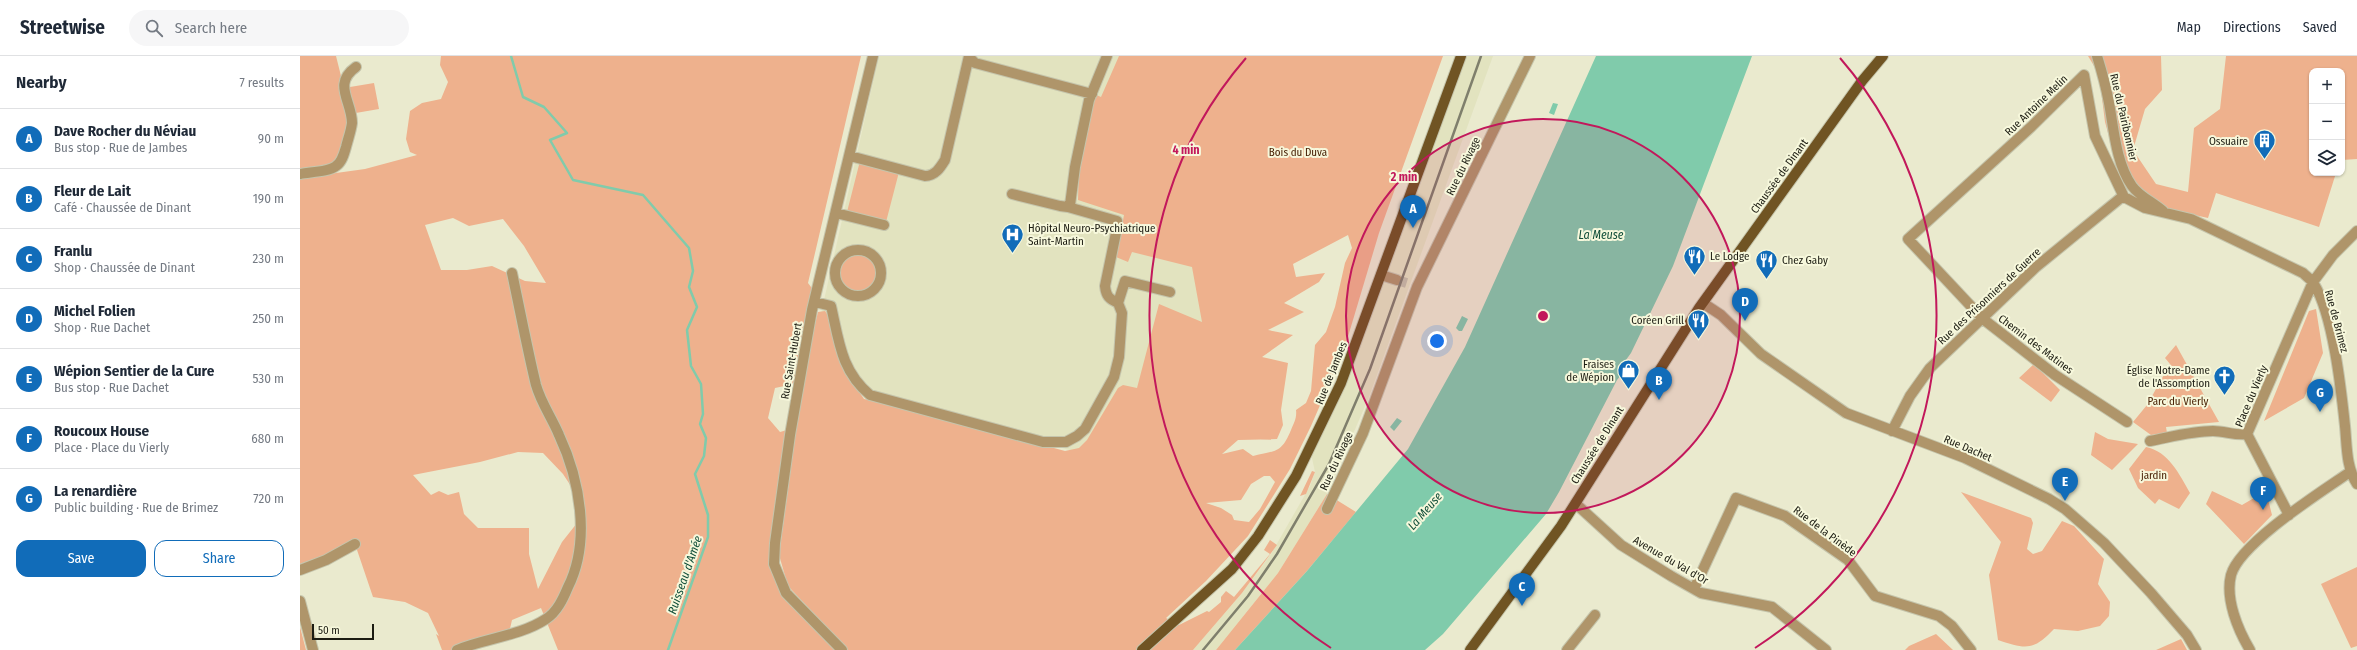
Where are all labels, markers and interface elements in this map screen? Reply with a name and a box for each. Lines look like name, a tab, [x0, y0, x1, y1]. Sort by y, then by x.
search box	[129, 10, 409, 46]
text: Streetwise	[20, 16, 105, 39]
icon: search	[143, 17, 165, 39]
text: Search here	[175, 19, 247, 37]
text: Map	[2177, 19, 2201, 36]
text: Directions	[2223, 19, 2281, 36]
text: Saved	[2303, 19, 2337, 36]
map controls	[2309, 68, 2345, 176]
button: +	[2309, 68, 2345, 104]
text: Nearby	[16, 72, 67, 93]
street label: Rue Antoine Melin	[2002, 72, 2070, 138]
street label: Rue du Pairibonnier	[2107, 72, 2140, 162]
text: 7 results	[240, 75, 284, 90]
button: −	[2309, 104, 2345, 140]
text: Dave Rocher du Néviau	[54, 122, 196, 140]
building icon: Ossuaire	[2251, 128, 2277, 161]
text: A	[25, 131, 33, 146]
text: 90 m	[258, 131, 284, 146]
street label: Rue du Rivage	[1444, 135, 1483, 197]
place label: Ossuaire	[2209, 135, 2248, 148]
street label: Chaussée de Dinant	[1748, 136, 1811, 216]
text: Bus stop · Rue de Jambes	[54, 140, 187, 155]
button: layers	[2309, 140, 2345, 176]
text: 4 min	[1172, 143, 1200, 157]
park label: Bois du Duva	[1269, 146, 1327, 159]
text: 2 min	[1390, 170, 1417, 184]
text: Fleur de Lait	[54, 182, 131, 200]
text: B	[25, 191, 33, 206]
text: 190 m	[253, 191, 284, 206]
pin: A	[1400, 195, 1426, 228]
text: Café · Chaussée de Dinant	[54, 200, 191, 215]
hospital icon: Hôpital Neuro-Psychiatrique Saint-Martin	[999, 221, 1025, 254]
place label: Hôpital Neuro-Psychiatrique Saint-Martin	[1028, 222, 1155, 248]
water label: La Meuse	[1578, 228, 1624, 242]
text: Franlu	[54, 242, 92, 260]
restaurant icon: Le Lodge	[1682, 243, 1708, 276]
street label: Rue des Prisonniers de Guerre	[1935, 245, 2044, 347]
restaurant icon: Chez Gaby	[1753, 247, 1779, 280]
place label: Le Lodge	[1710, 250, 1749, 263]
text: C	[26, 251, 32, 266]
text: 230 m	[253, 251, 284, 266]
place label: Chez Gaby	[1782, 254, 1828, 267]
text: Shop · Chaussée de Dinant	[54, 260, 195, 275]
pin: D	[1732, 288, 1758, 321]
street label: Rue de Brimez	[2322, 288, 2351, 355]
text: Michel Folien	[54, 302, 135, 320]
restaurant icon: Coréen Grill	[1686, 307, 1712, 340]
centre of rings	[1536, 309, 1550, 323]
text: D	[25, 311, 33, 326]
text: 250 m	[252, 311, 284, 326]
street label: Chemin des Matines	[1996, 312, 2076, 377]
place label: Coréen Grill	[1631, 314, 1684, 327]
text: Shop · Rue Dachet	[54, 320, 150, 335]
street label: Rue Saint-Hubert	[778, 321, 805, 400]
your location	[1427, 331, 1447, 351]
street label: Rue de Jambes	[1313, 340, 1350, 406]
shop icon: Fraises de Wépion	[1616, 357, 1642, 390]
place label: Fraises de Wépion	[1566, 358, 1614, 384]
text: Wépion Sentier de la Cure	[54, 362, 214, 380]
place label: Église Notre-Dame de l'Assomption	[2127, 363, 2210, 390]
church icon: Église Notre-Dame de l'Assomption	[2212, 363, 2238, 396]
street label: Place du Vierly	[2233, 363, 2270, 429]
pin: B	[1646, 367, 1672, 400]
text: E	[26, 371, 32, 386]
text: 530 m	[252, 371, 284, 386]
pin: G	[2307, 379, 2333, 412]
text: Bus stop · Rue Dachet	[54, 380, 169, 395]
park label: Parc du Vierly	[2148, 395, 2209, 408]
street label: Chaussée de Dinant	[1568, 404, 1627, 486]
text: Roucoux House	[54, 422, 149, 440]
street label: Rue du Rivage	[1317, 430, 1356, 493]
text: F	[26, 431, 32, 446]
text: 680 m	[251, 431, 284, 446]
street label: Rue Dachet	[1942, 433, 1994, 465]
text: Place · Place du Vierly	[54, 440, 169, 455]
pin: E	[2052, 468, 2078, 501]
park label: jardin	[2140, 469, 2167, 482]
pin: F	[2250, 477, 2276, 510]
text: La renardière	[54, 482, 137, 500]
water label: La Meuse	[1405, 489, 1445, 533]
text: G	[25, 491, 33, 506]
text: 720 m	[253, 491, 284, 506]
text: Public building · Rue de Brimez	[54, 500, 218, 515]
street label: Rue de la Pinède	[1791, 503, 1859, 559]
water label: Ruisseau d'Amée	[665, 534, 705, 616]
street label: Avenue du Val d'Or	[1631, 534, 1711, 587]
button: Save	[16, 540, 146, 577]
button: Share	[154, 540, 284, 577]
pin: C	[1509, 573, 1535, 606]
scale bar	[312, 622, 374, 641]
text: 50 m	[318, 624, 340, 637]

